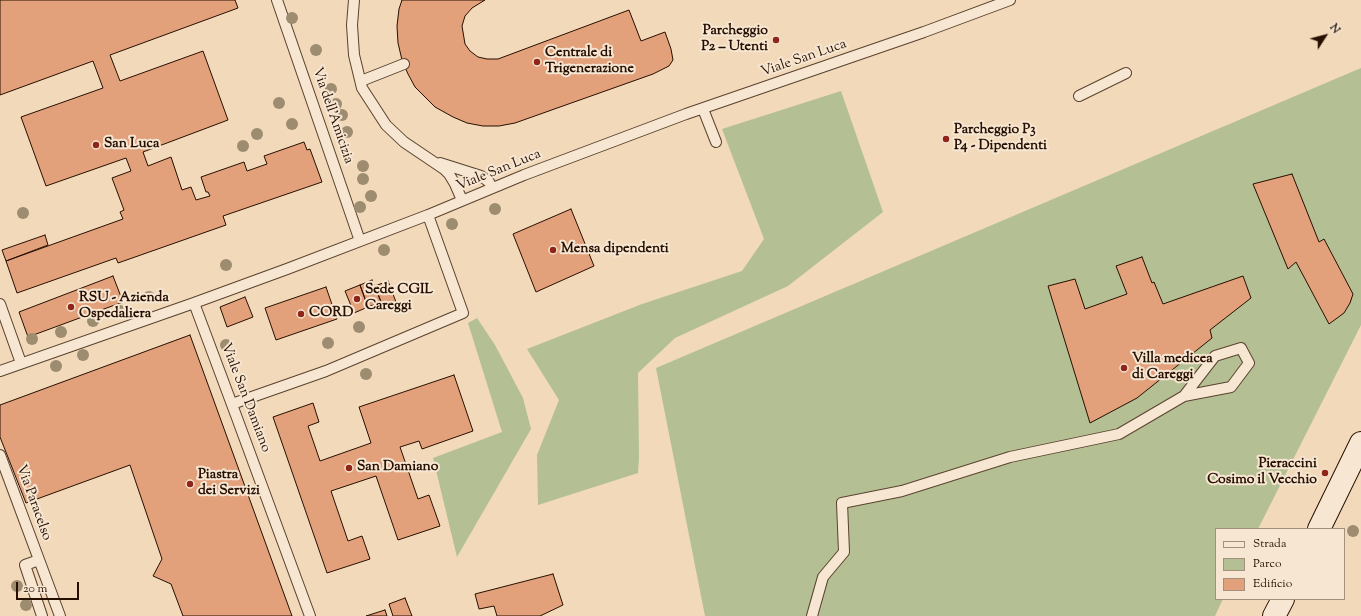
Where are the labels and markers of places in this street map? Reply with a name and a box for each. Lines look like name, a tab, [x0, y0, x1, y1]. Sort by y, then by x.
place label: Parcheggio P2 – Utenti	[701, 24, 768, 56]
marker: Parcheggio P2 – Utenti	[771, 35, 781, 45]
place label: Centrale di Trigenerazione	[545, 46, 634, 78]
marker: Centrale di Trigenerazione	[532, 57, 542, 67]
place label: Parcheggio P3 P4 - Dipendenti	[954, 123, 1047, 156]
marker: Parcheggio P3 P4 - Dipendenti	[941, 134, 951, 144]
place label: San Luca	[104, 137, 159, 153]
marker: San Luca	[91, 140, 101, 150]
place label: Mensa dipendenti	[561, 242, 669, 258]
marker: Mensa dipendenti	[548, 245, 558, 255]
place label: Sede CGIL Careggi	[365, 283, 433, 316]
place label: RSU - Azienda Ospedaliera	[79, 291, 169, 324]
marker: Sede CGIL Careggi	[352, 294, 362, 304]
marker: RSU - Azienda Ospedaliera	[66, 302, 76, 312]
place label: CORD	[309, 306, 353, 322]
marker: CORD	[296, 309, 306, 319]
place label: Villa medicea di Careggi	[1132, 352, 1213, 384]
marker: Villa medicea di Careggi	[1119, 363, 1129, 373]
place label: Pieraccini Cosimo il Vecchio	[1207, 457, 1317, 490]
place label: San Damiano	[357, 460, 438, 476]
marker: San Damiano	[344, 463, 354, 473]
place label: Piastra dei Servizi	[198, 468, 260, 500]
marker: Pieraccini Cosimo il Vecchio	[1320, 468, 1330, 478]
marker: Piastra dei Servizi	[185, 479, 195, 489]

